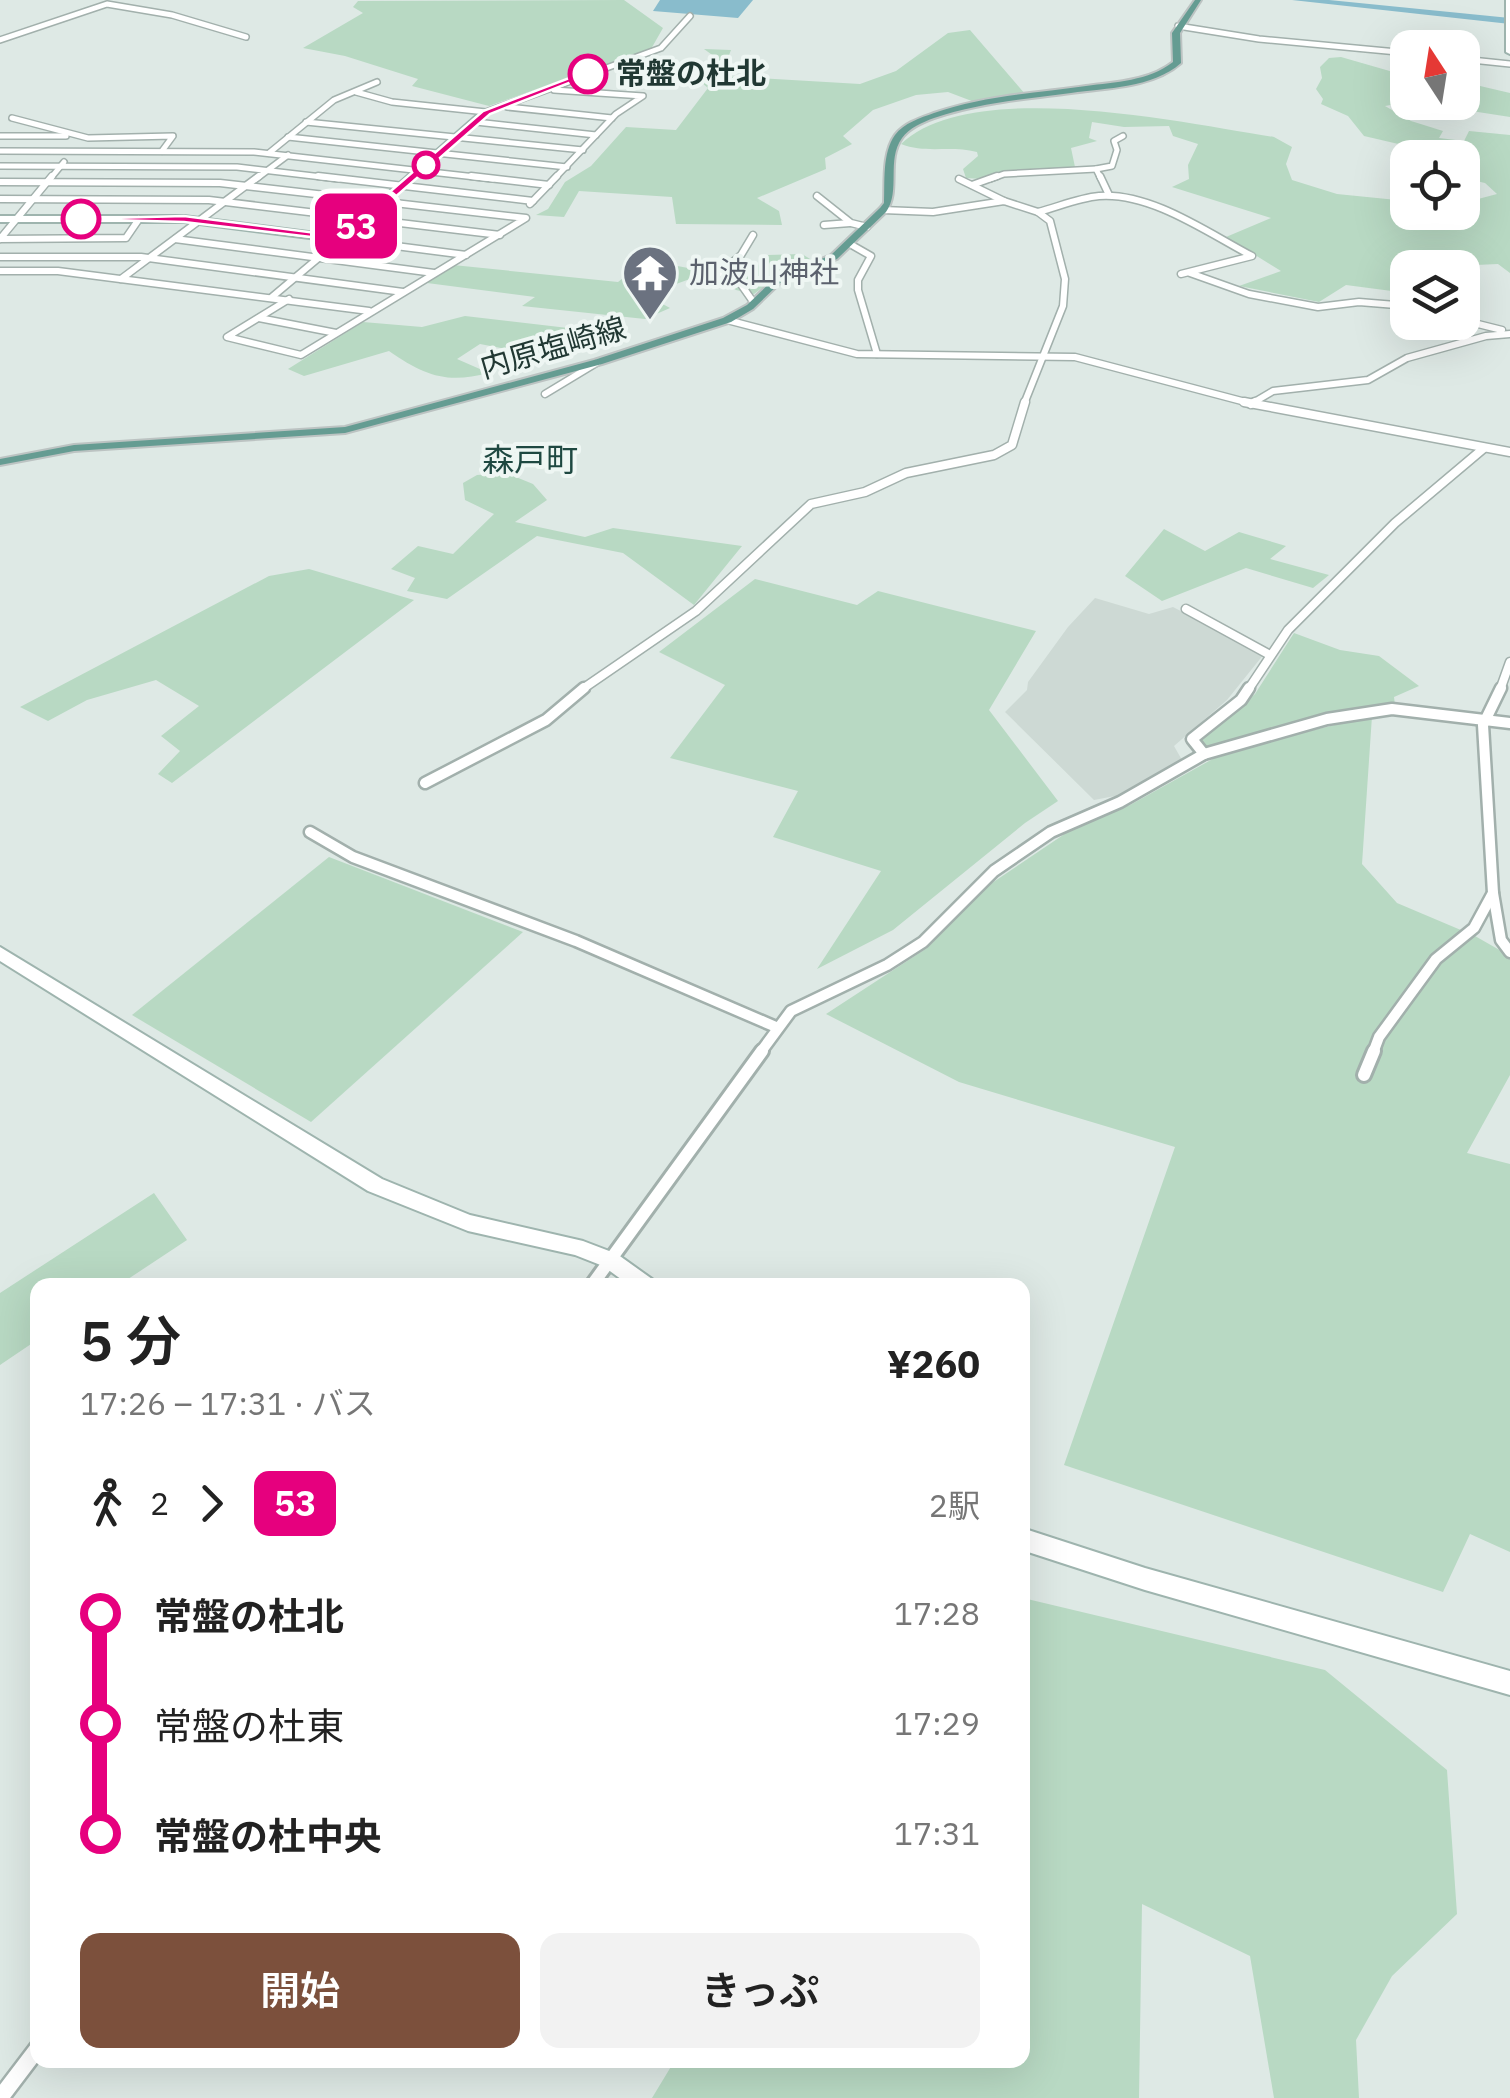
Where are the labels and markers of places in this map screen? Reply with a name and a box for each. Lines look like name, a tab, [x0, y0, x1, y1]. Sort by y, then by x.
place label: 常盤の杜北	[616, 53, 766, 92]
marker: 常盤の杜北	[569, 55, 607, 93]
unlabelled marker	[413, 152, 439, 178]
unlabelled marker	[62, 200, 100, 238]
temple icon: 加波山神社	[620, 243, 680, 322]
place label: 加波山神社	[689, 252, 839, 291]

